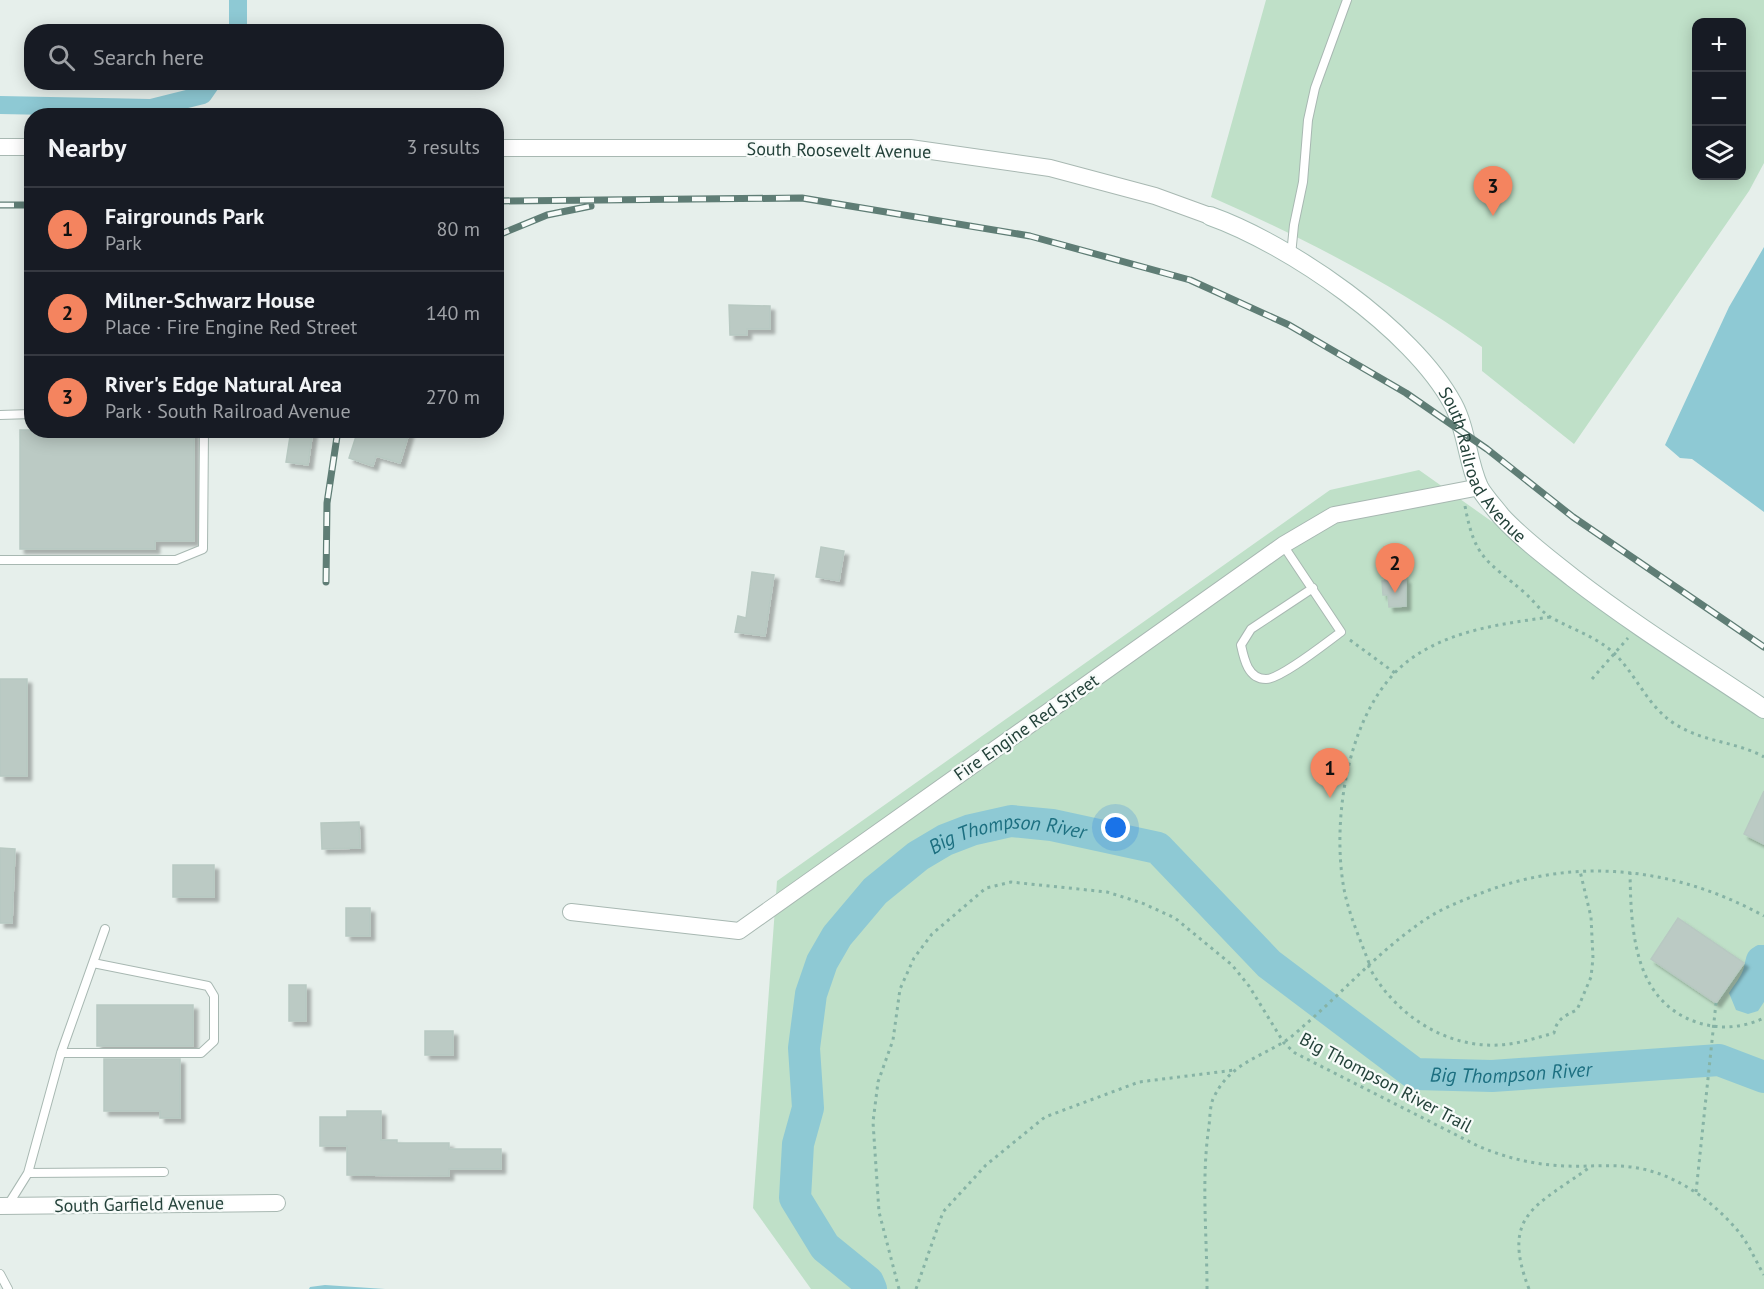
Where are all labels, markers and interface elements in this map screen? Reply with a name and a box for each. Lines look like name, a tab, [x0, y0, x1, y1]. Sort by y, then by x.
map controls	[1692, 18, 1746, 180]
button: +	[1692, 18, 1746, 72]
search box	[24, 24, 504, 90]
icon: search	[45, 41, 78, 74]
text: Search here	[93, 43, 204, 71]
button: −	[1692, 72, 1746, 126]
button: layers	[1692, 126, 1746, 180]
text: Nearby	[48, 131, 126, 164]
text: 3 results	[407, 134, 480, 160]
street label: South Roosevelt Avenue	[747, 137, 931, 163]
pin: 3	[1474, 166, 1512, 216]
text: Fairgrounds Park	[105, 202, 264, 230]
text: 1	[62, 216, 73, 242]
text: 80 m	[437, 216, 480, 242]
text: Park	[105, 230, 142, 256]
text: Milner-Schwarz House	[105, 286, 315, 314]
text: 2	[62, 300, 73, 326]
text: 140 m	[426, 300, 480, 326]
text: Place · Fire Engine Red Street	[105, 314, 357, 340]
text: River's Edge Natural Area	[105, 370, 342, 398]
street label: South Railroad Avenue	[1434, 382, 1532, 547]
text: 3	[62, 384, 73, 410]
text: 270 m	[426, 384, 480, 410]
text: Park · South Railroad Avenue	[105, 398, 351, 424]
pin: 2	[1376, 544, 1414, 593]
street label: Fire Engine Red Street	[949, 668, 1103, 786]
pin: 1	[1310, 748, 1350, 798]
water label: Big Thompson River	[924, 808, 1090, 860]
your location	[1101, 813, 1130, 842]
street label: Big Thompson River Trail	[1296, 1027, 1477, 1138]
water label: Big Thompson River	[1430, 1056, 1594, 1089]
street label: South Garfield Avenue	[54, 1191, 224, 1217]

